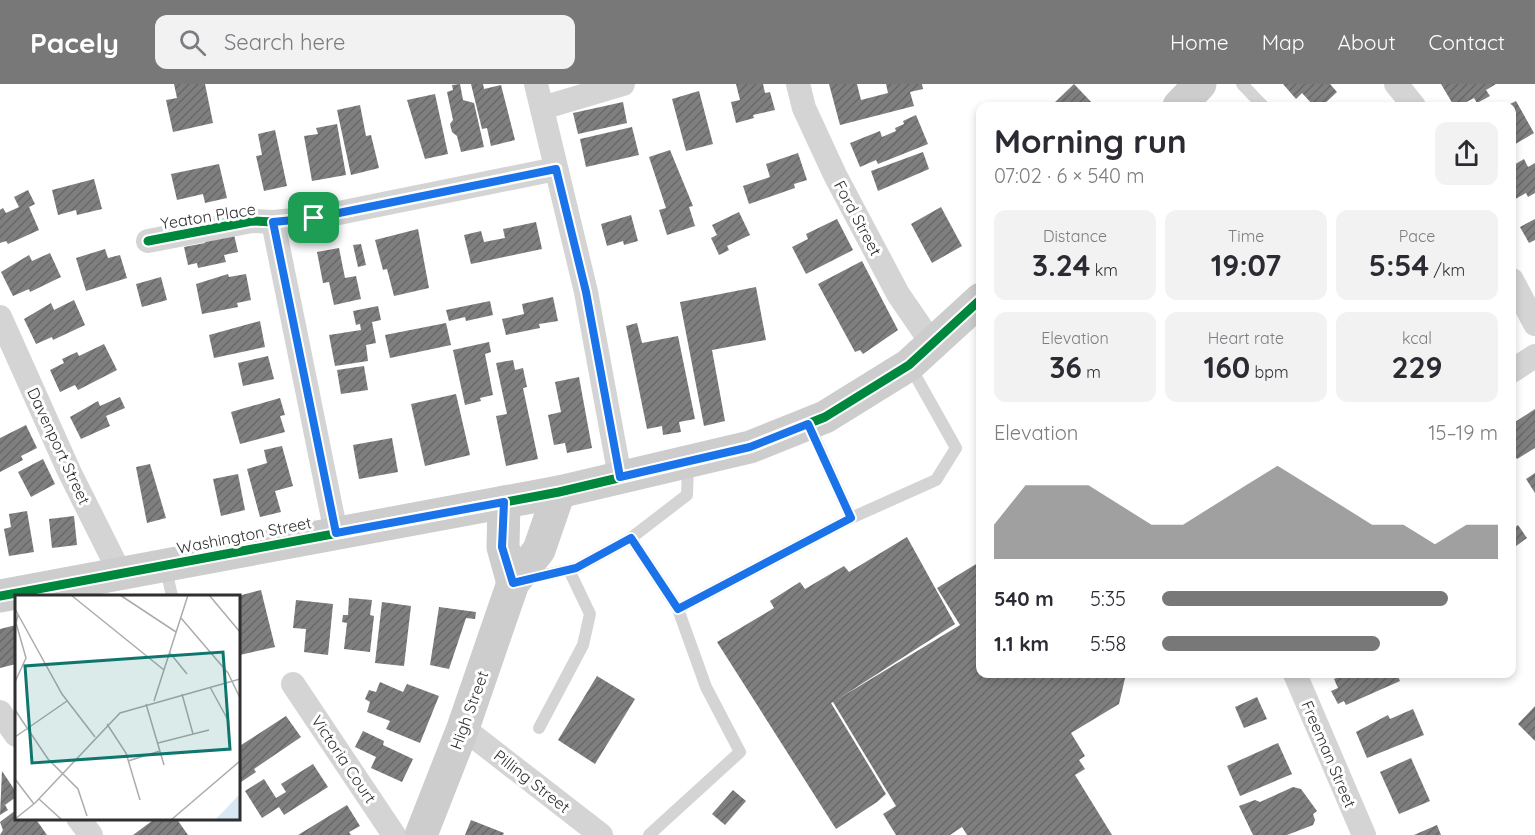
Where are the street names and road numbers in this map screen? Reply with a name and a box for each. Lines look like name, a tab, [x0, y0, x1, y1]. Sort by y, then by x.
street label: Ford Street	[830, 177, 886, 259]
street label: Yeaton Place	[159, 199, 257, 233]
street label: Davenport Street	[23, 384, 95, 508]
street label: Washington Street	[175, 512, 313, 558]
street label: High Street	[446, 668, 492, 752]
street label: Freeman Street	[1297, 697, 1361, 811]
street label: Victoria Court	[307, 711, 381, 807]
street label: Pilling Street	[490, 745, 574, 817]

